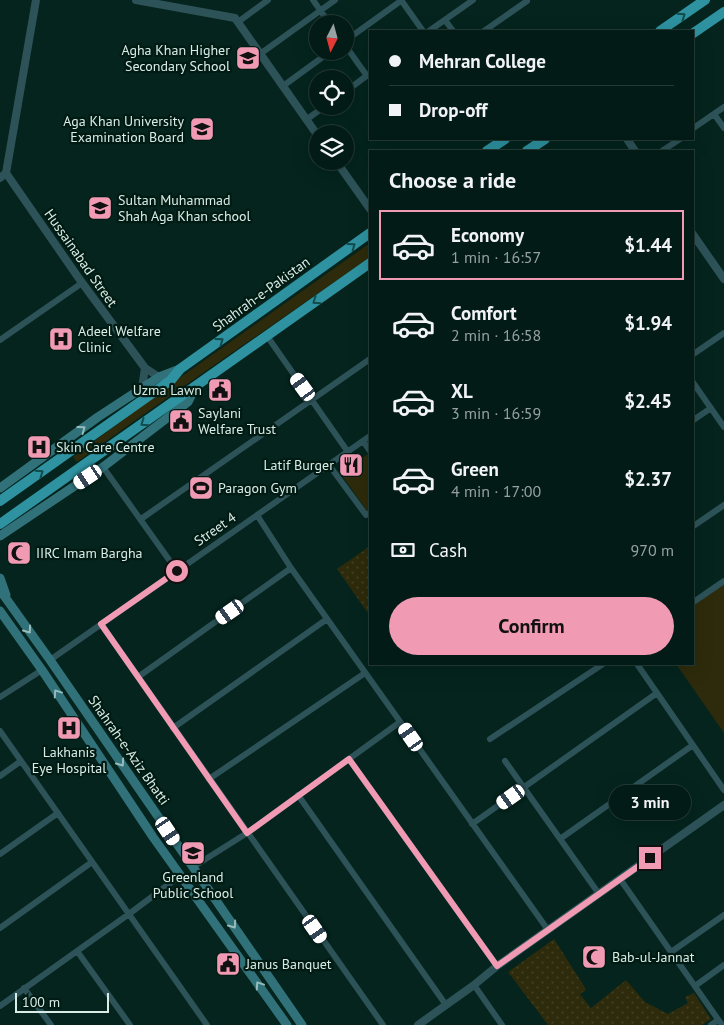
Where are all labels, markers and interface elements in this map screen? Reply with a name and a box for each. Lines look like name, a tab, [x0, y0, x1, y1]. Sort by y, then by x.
one-way arrow	[676, 13, 686, 22]
north arrow	[309, 15, 354, 60]
map controls	[309, 15, 354, 170]
place label: Agha Khan Higher Secondary School	[121, 41, 230, 75]
school or university icon: Agha Khan Higher Secondary School	[235, 45, 261, 71]
text: Mehran College	[419, 49, 546, 73]
button: locate	[309, 70, 354, 115]
text: Drop-off	[419, 98, 487, 122]
place label: Aga Khan University Examination Board	[63, 112, 184, 146]
school or university icon: Aga Khan University Examination Board	[189, 116, 215, 142]
button: layers	[309, 125, 354, 170]
text: Choose a ride	[389, 166, 516, 194]
place label: Sultan Muhammad Shah Aga Khan school	[118, 191, 251, 225]
school or university icon: Sultan Muhammad Shah Aga Khan school	[87, 195, 113, 221]
street label: Hussainabad Street	[40, 205, 122, 311]
icon: car	[391, 223, 436, 268]
text: Economy	[451, 223, 524, 247]
text: $1.44	[624, 233, 672, 257]
one-way arrow	[346, 243, 356, 252]
text: 1 min · 16:57	[451, 247, 541, 267]
street label: Shahrah-e-Pakistan	[209, 253, 313, 335]
one-way arrow	[312, 295, 322, 304]
icon: car	[391, 301, 436, 346]
text: Comfort	[451, 301, 517, 325]
text: $1.94	[624, 311, 672, 335]
place label: Adeel Welfare Clinic	[78, 322, 161, 356]
text: 2 min · 16:58	[451, 325, 541, 345]
hospital icon: Adeel Welfare Clinic	[48, 326, 74, 352]
one-way arrow	[214, 338, 224, 347]
car	[288, 370, 317, 404]
public building icon: Uzma Lawn	[207, 377, 233, 403]
icon: car	[391, 379, 436, 424]
text: XL	[451, 379, 473, 403]
place label: Uzma Lawn	[133, 381, 202, 399]
text: $2.45	[624, 389, 672, 413]
text: 3 min · 16:59	[451, 403, 541, 423]
place label: Saylani Welfare Trust	[198, 404, 276, 438]
public building icon: Saylani Welfare Trust	[168, 408, 194, 434]
one-way arrow	[140, 417, 150, 426]
one-way arrow	[76, 426, 86, 435]
hospital icon: Skin Care Centre	[26, 434, 52, 460]
place label: Skin Care Centre	[56, 438, 155, 456]
restaurant icon: Latif Burger	[338, 452, 364, 478]
place label: Latif Burger	[264, 456, 334, 474]
icon: car	[391, 457, 436, 502]
text: Green	[451, 457, 499, 481]
car	[71, 462, 104, 492]
text: $2.37	[624, 467, 672, 491]
one-way arrow	[34, 470, 44, 479]
sports icon: Paragon Gym	[188, 475, 214, 501]
place label: Paragon Gym	[218, 479, 297, 497]
text: 4 min · 17:00	[451, 481, 541, 501]
street label: Street 4	[191, 508, 240, 550]
icon: cash	[389, 536, 417, 564]
text: Cash	[429, 538, 467, 562]
mosque icon: IIRC Imam Bargha	[6, 540, 32, 566]
text: 970 m	[631, 540, 674, 560]
place label: IIRC Imam Bargha	[36, 544, 143, 562]
route start	[166, 560, 188, 582]
car	[213, 597, 246, 627]
button: Confirm	[389, 597, 674, 655]
one-way arrow	[22, 624, 31, 634]
one-way arrow	[54, 689, 63, 699]
street label: Shahrah-e-Aziz Bhatti	[84, 692, 174, 808]
hospital icon: Lakhanis Eye Hospital	[56, 715, 82, 741]
car	[396, 720, 425, 754]
place label: Lakhanis Eye Hospital	[32, 743, 106, 777]
one-way arrow	[115, 757, 124, 767]
car	[494, 782, 527, 812]
callout: 3 min	[609, 786, 691, 820]
text: 3 min	[630, 792, 670, 812]
car	[153, 814, 182, 848]
school or university icon: Greenland Public School	[180, 840, 206, 866]
route end	[639, 847, 661, 869]
place label: Greenland Public School	[153, 868, 233, 902]
car	[300, 912, 329, 946]
one-way arrow	[227, 920, 236, 929]
mosque icon: Bab-ul-Jannat	[581, 944, 607, 970]
place label: Bab-ul-Jannat	[612, 948, 695, 966]
public building icon: Janus Banquet	[215, 951, 241, 977]
place label: Janus Banquet	[245, 955, 332, 973]
one-way arrow	[256, 981, 265, 991]
scale bar	[15, 990, 109, 1013]
text: 100 m	[22, 993, 60, 1011]

